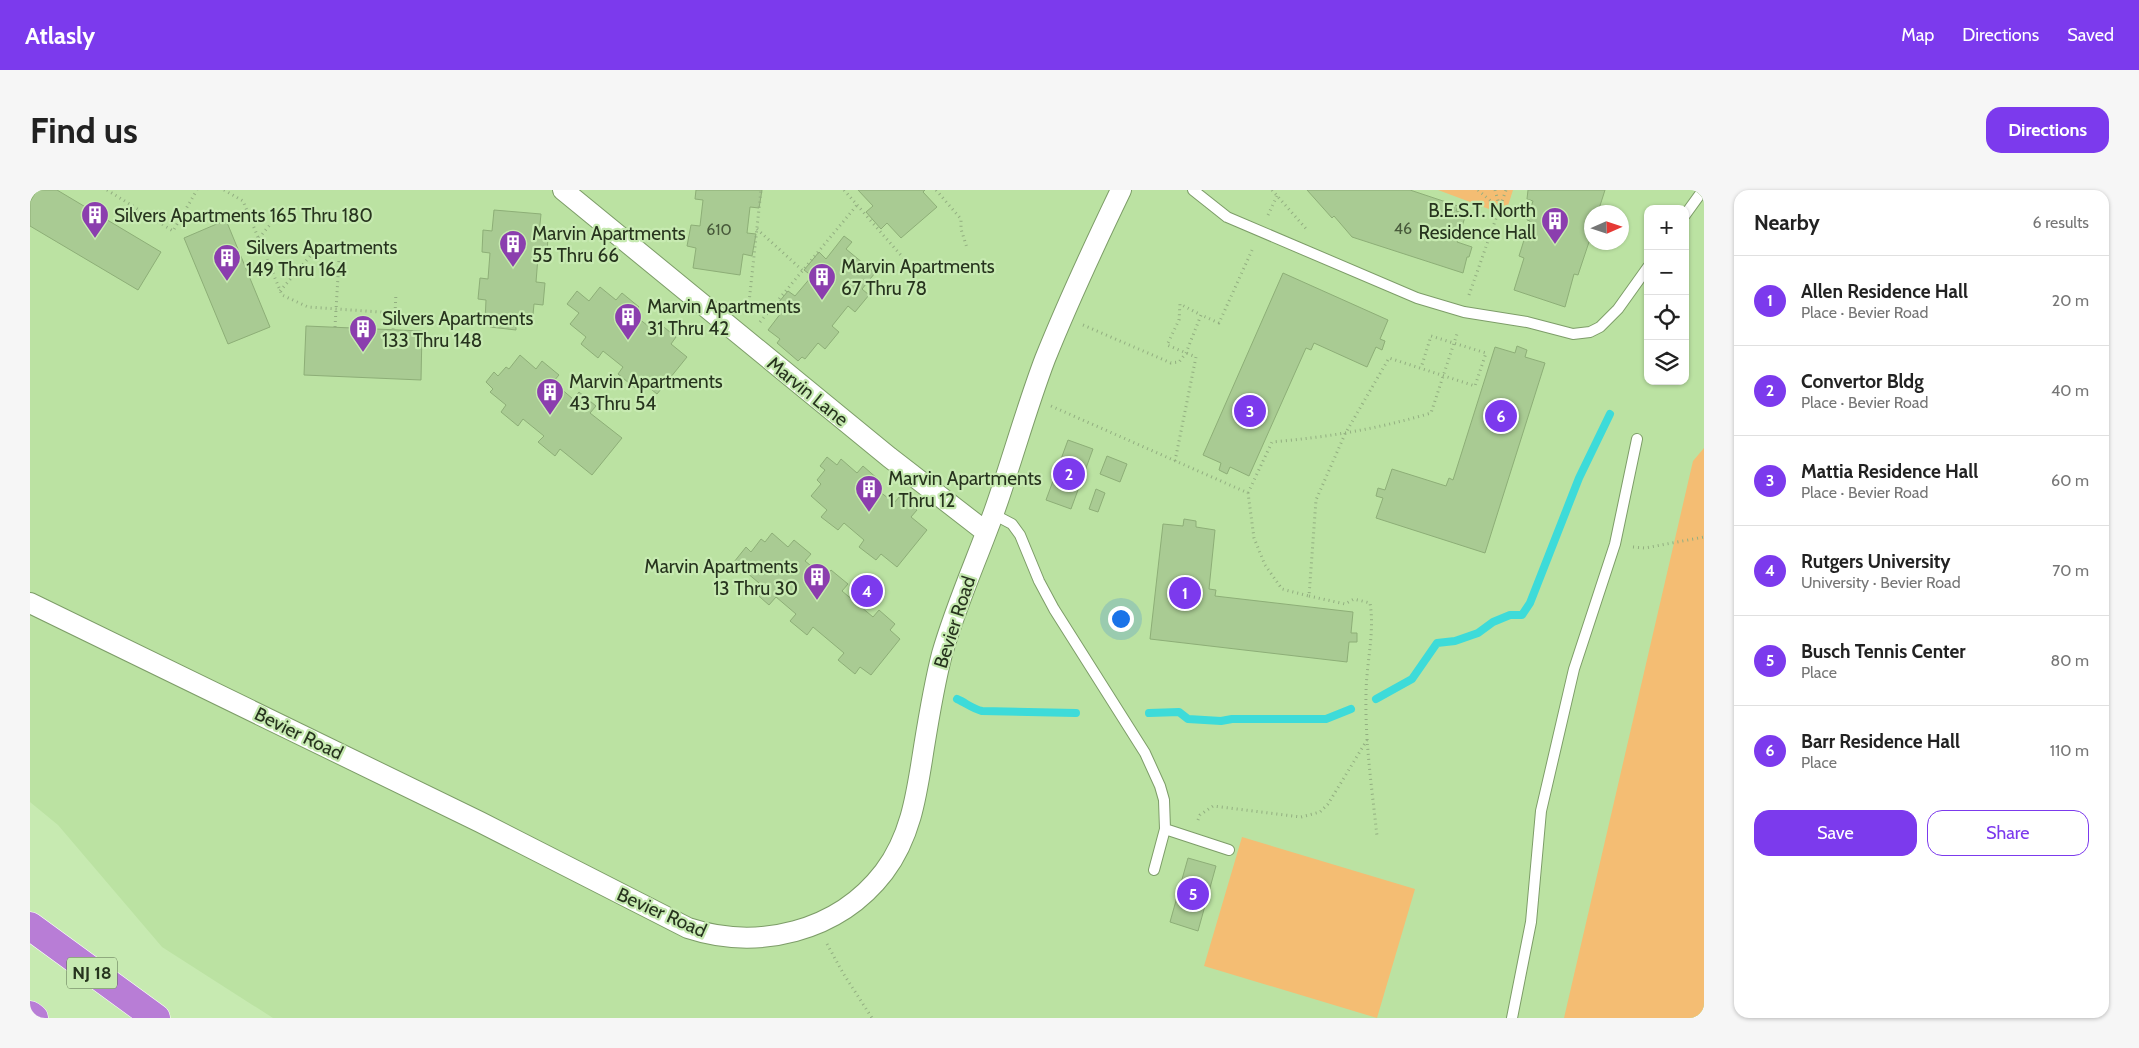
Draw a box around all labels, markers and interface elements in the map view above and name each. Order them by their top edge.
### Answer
text: Atlasly [25,21,95,50]
text: Map [1901,24,1934,46]
text: Directions [1962,24,2039,46]
text: Saved [2067,24,2114,46]
button: Directions [1986,107,2109,153]
text: Find us [30,109,138,152]
place label: B.E.S.T. North Residence Hall [1419,199,1537,244]
building icon: Silvers Apartments 165 Thru 180 [80,200,110,239]
place label: Silvers Apartments 165 Thru 180 [114,204,373,227]
north arrow [1584,205,1629,250]
map controls [1644,205,1689,385]
button: + [1644,205,1689,250]
building icon: B.E.S.T. North Residence Hall [1540,206,1570,245]
text: Nearby [1754,210,1820,235]
text: 6 results [2033,213,2089,232]
house number: 46 [1394,219,1412,238]
house number: 610 [706,220,732,239]
place label: Marvin Apartments 55 Thru 66 [532,222,686,267]
building icon: Marvin Apartments 55 Thru 66 [498,229,528,268]
place label: Silvers Apartments 149 Thru 164 [246,236,397,281]
building icon: Silvers Apartments 149 Thru 164 [212,243,242,282]
button: − [1644,250,1689,295]
place label: Marvin Apartments 67 Thru 78 [841,255,995,300]
building icon: Marvin Apartments 67 Thru 78 [807,262,837,301]
text: Allen Residence Hall [1801,280,1968,303]
text: 1 [1767,291,1773,310]
text: 20 m [2052,291,2089,310]
place label: Marvin Apartments 31 Thru 42 [647,295,801,340]
button: locate [1644,295,1689,340]
building icon: Marvin Apartments 31 Thru 42 [613,302,643,341]
text: Place · Bevier Road [1801,303,1928,322]
place label: Silvers Apartments 133 Thru 148 [382,307,533,352]
building icon: Silvers Apartments 133 Thru 148 [348,314,378,353]
button: layers [1644,340,1689,385]
street label: Marvin Lane [762,352,853,431]
place label: Marvin Apartments 43 Thru 54 [569,370,723,415]
text: Convertor Bldg [1801,370,1924,393]
building icon: Marvin Apartments 43 Thru 54 [535,377,565,416]
text: 2 [1766,381,1774,400]
text: 40 m [2051,381,2089,400]
pin: 3 [1234,392,1266,430]
text: Place · Bevier Road [1801,393,1928,412]
pin: 6 [1485,397,1517,435]
pin: 2 [1053,455,1085,493]
text: Mattia Residence Hall [1801,460,1978,483]
place label: Marvin Apartments 1 Thru 12 [888,467,1042,512]
text: 3 [1766,471,1774,490]
text: 60 m [2051,471,2089,490]
building icon: Marvin Apartments 1 Thru 12 [854,474,884,513]
text: Place · Bevier Road [1801,483,1928,502]
text: Rutgers University [1801,550,1951,573]
place label: Marvin Apartments 13 Thru 30 [644,555,798,600]
text: 4 [1765,561,1775,580]
text: 70 m [2052,561,2089,580]
building icon: Marvin Apartments 13 Thru 30 [802,562,832,601]
pin: 4 [851,572,883,610]
street label: Bevier Road [929,573,980,671]
text: University · Bevier Road [1801,573,1961,592]
pin: 1 [1169,574,1201,612]
your location [1108,606,1134,632]
text: Busch Tennis Center [1801,640,1966,663]
text: 5 [1766,651,1774,670]
text: 80 m [2051,651,2089,670]
text: Place [1801,663,1837,682]
street label: Bevier Road [251,702,347,765]
text: Barr Residence Hall [1801,730,1960,753]
text: 6 [1766,741,1775,760]
text: 110 m [2050,741,2089,760]
text: Place [1801,753,1837,772]
button: Save [1754,810,1917,856]
button: Share [1927,810,2089,856]
pin: 5 [1177,875,1209,913]
street label: Bevier Road [613,883,710,942]
road number: NJ 18 [67,958,117,988]

